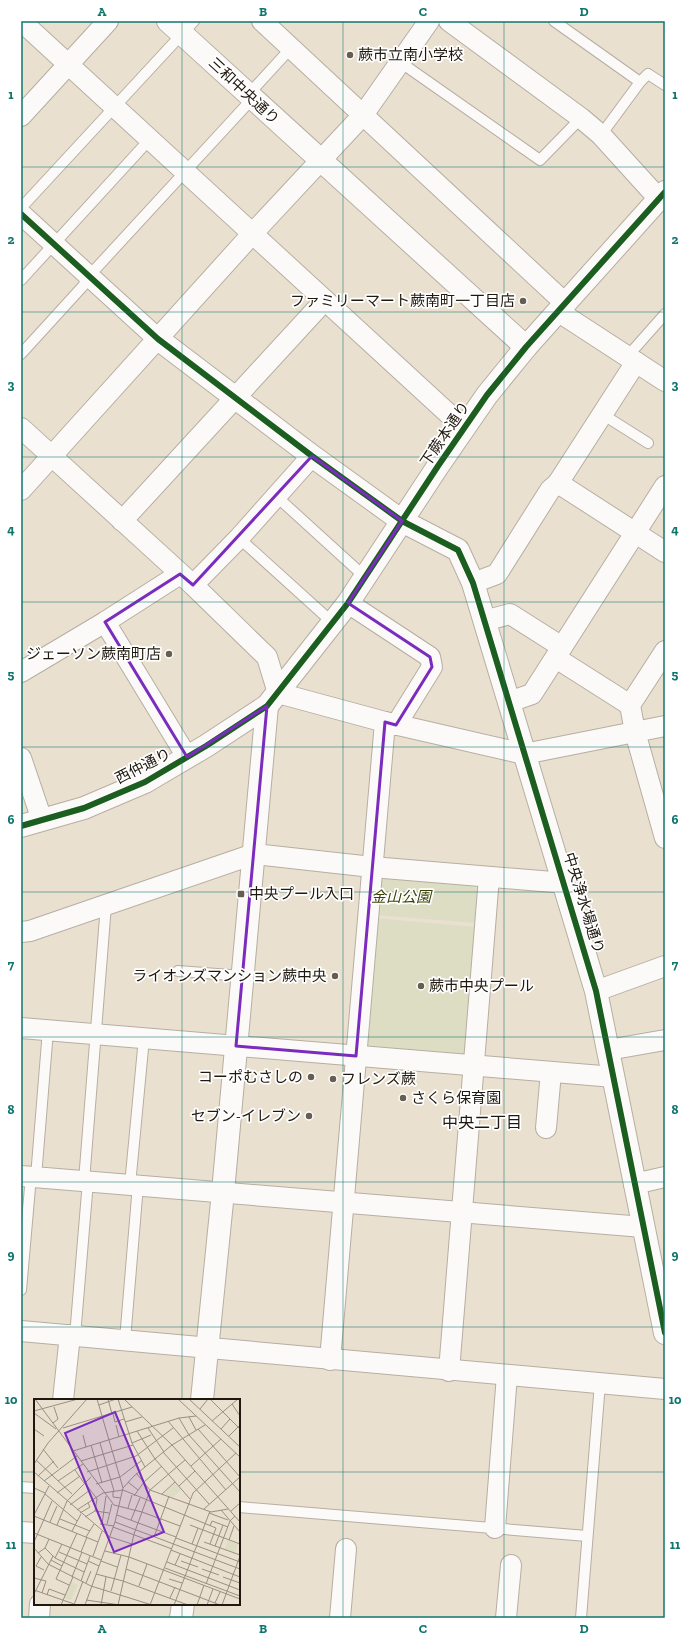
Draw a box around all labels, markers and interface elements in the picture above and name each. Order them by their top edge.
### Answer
text: A [98,4,107,19]
text: B [259,4,267,19]
text: C [419,4,427,19]
text: D [579,4,589,19]
place label: 蕨市立南小学校 [358,46,463,64]
marker: 蕨市立南小学校 [345,50,355,60]
street label: 三和中央通り [205,54,283,128]
text: 1 [8,87,14,102]
text: 1 [672,87,678,102]
text: 2 [8,232,15,247]
text: 2 [672,232,679,247]
place label: ファミリーマート蕨南町一丁目店 [290,292,515,310]
marker: ファミリーマート蕨南町一丁目店 [518,296,528,306]
text: 3 [8,377,15,392]
text: 3 [672,377,679,392]
street label: 下蕨本通り [417,398,473,470]
text: 4 [7,522,15,537]
text: 4 [671,522,679,537]
place label: ジェーソン蕨南町店 [26,645,161,663]
marker: ジェーソン蕨南町店 [164,649,174,659]
text: 5 [8,667,15,682]
text: 5 [672,667,679,682]
street label: 西仲通り [112,744,174,788]
text: 6 [8,812,15,827]
text: 6 [672,812,679,827]
street label: 中央浄水場通り [560,850,608,956]
place label: 中央プール入口 [249,885,354,903]
park label: 金山公園 [371,888,433,906]
marker: 中央プール入口 [236,889,246,899]
text: 7 [8,957,15,972]
text: 7 [672,957,679,972]
place label: ライオンズマンション蕨中央 [132,967,327,985]
marker: ライオンズマンション蕨中央 [330,971,340,981]
place label: 蕨市中央プール [429,977,534,995]
marker: 蕨市中央プール [416,981,426,991]
place label: コーポむさしの [198,1068,303,1086]
place label: フレンズ蕨 [341,1070,416,1088]
marker: コーポむさしの [306,1072,316,1082]
marker: フレンズ蕨 [328,1074,338,1084]
place label: さくら保育園 [411,1089,501,1107]
marker: さくら保育園 [398,1093,408,1103]
text: 8 [7,1102,15,1117]
text: 8 [671,1102,679,1117]
place label: セブン-イレブン [191,1107,301,1125]
marker: セブン-イレブン [304,1111,314,1121]
district label: 中央二丁目 [442,1113,522,1132]
text: 9 [8,1247,15,1262]
text: 9 [672,1247,679,1262]
text: 10 [5,1392,18,1407]
text: 10 [669,1392,682,1407]
inset map [34,1399,240,1605]
text: 11 [6,1537,17,1552]
text: 11 [670,1537,681,1552]
text: A [98,1621,107,1636]
text: B [259,1621,267,1636]
text: C [419,1621,427,1636]
text: D [579,1621,589,1636]

